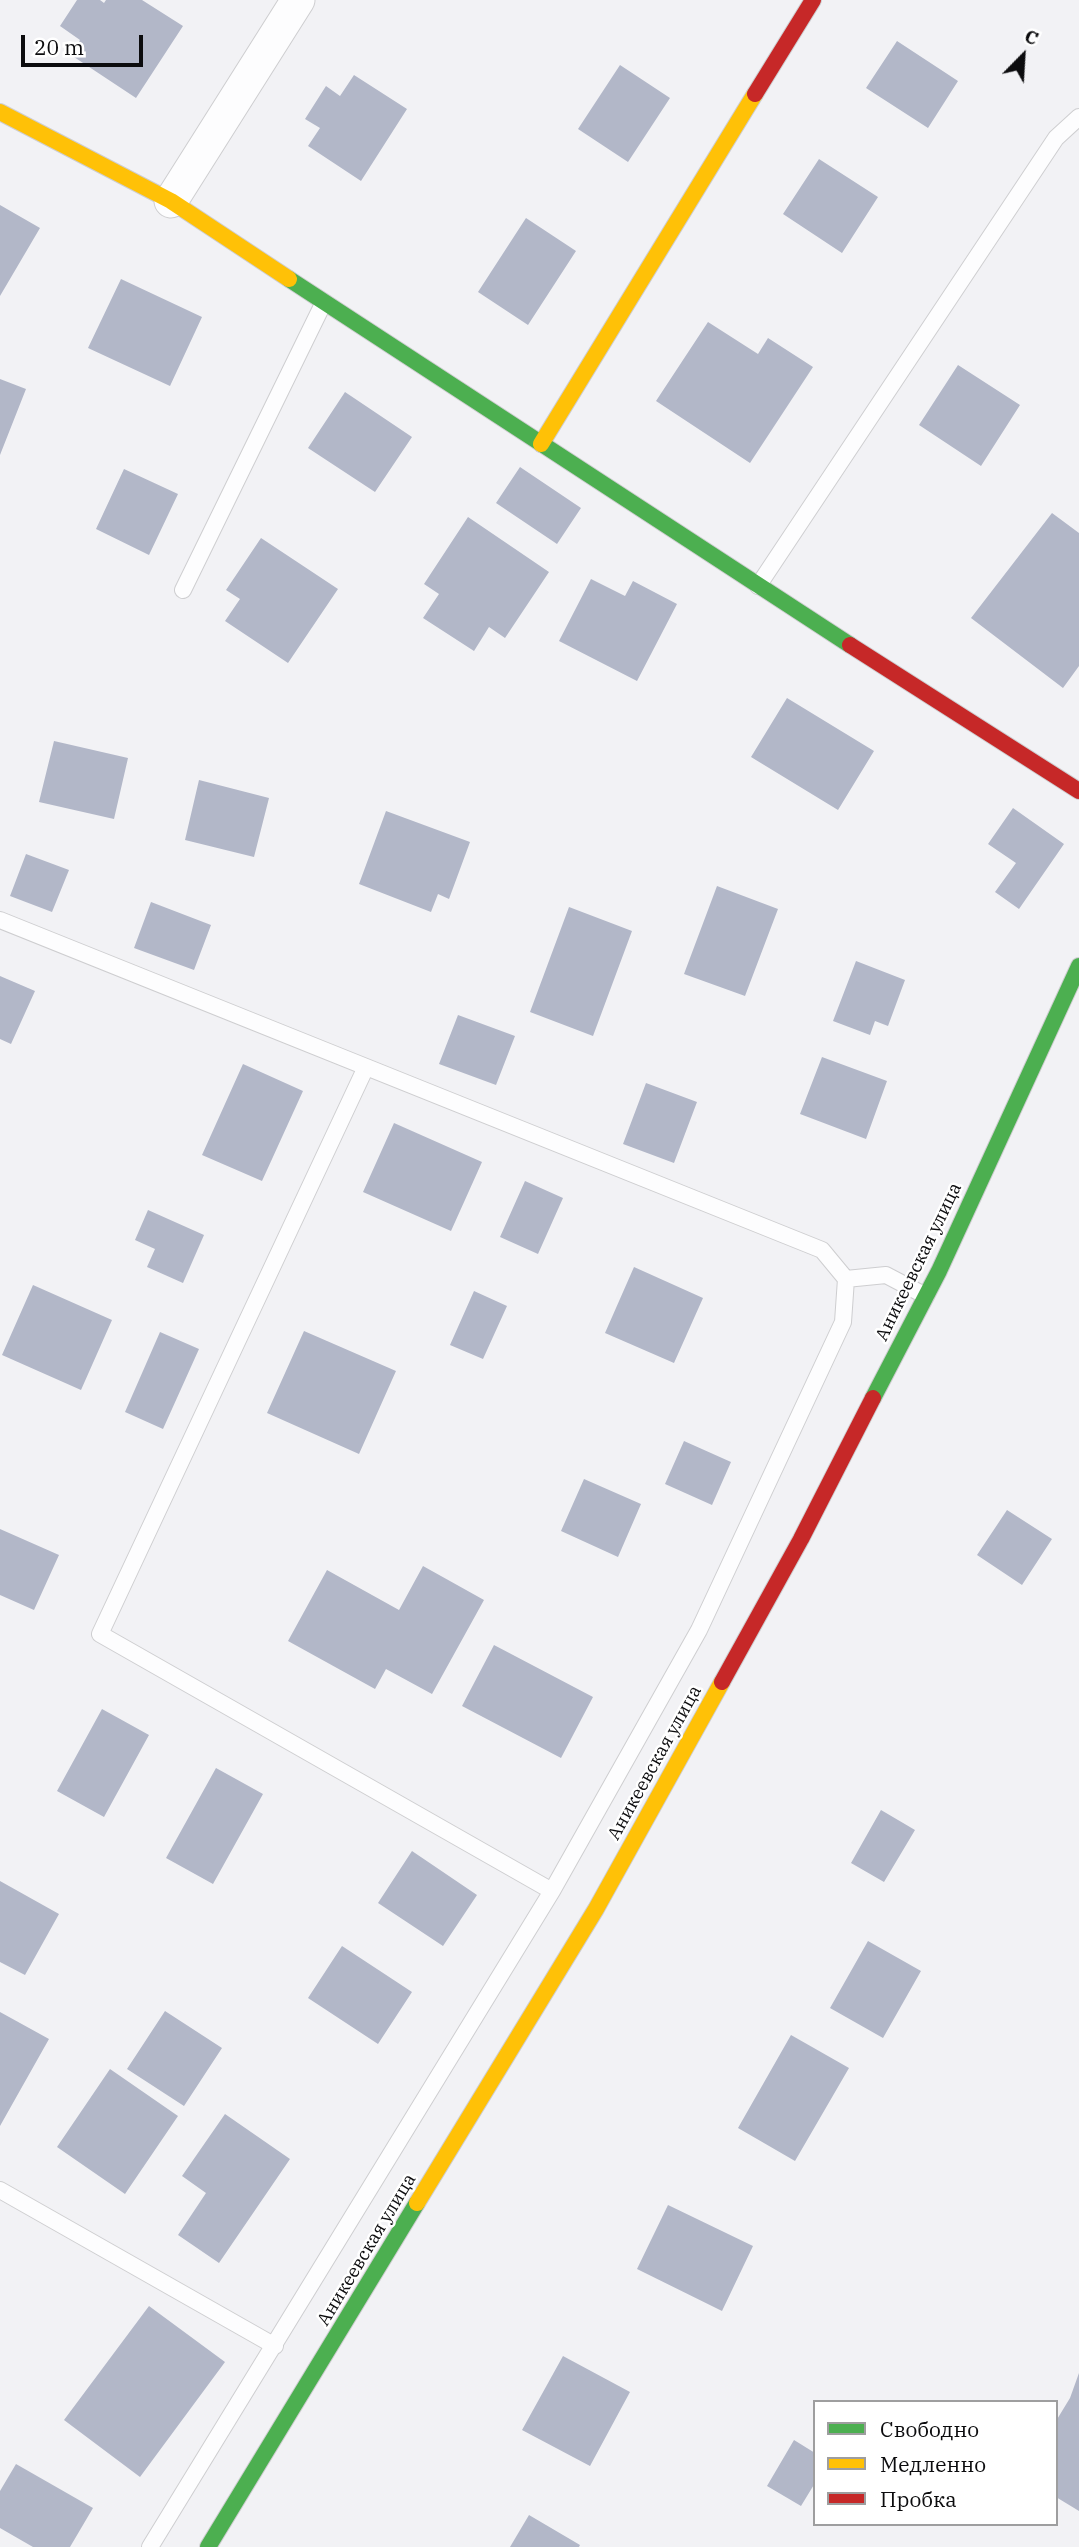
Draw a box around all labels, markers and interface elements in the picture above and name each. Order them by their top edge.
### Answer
scale bar [24,21,147,65]
north arrow [988,21,1058,91]
text: С [1021,23,1042,50]
text: 20 m [34,33,84,61]
street label: Аникеевская улица [871,1179,967,1345]
street label: Аникеевская улица [604,1682,706,1844]
street label: Аникеевская улица [313,2170,421,2330]
legend [813,2400,1058,2526]
text: Свободно [880,2415,979,2443]
text: Медленно [880,2450,986,2478]
text: Пробка [880,2485,957,2513]

